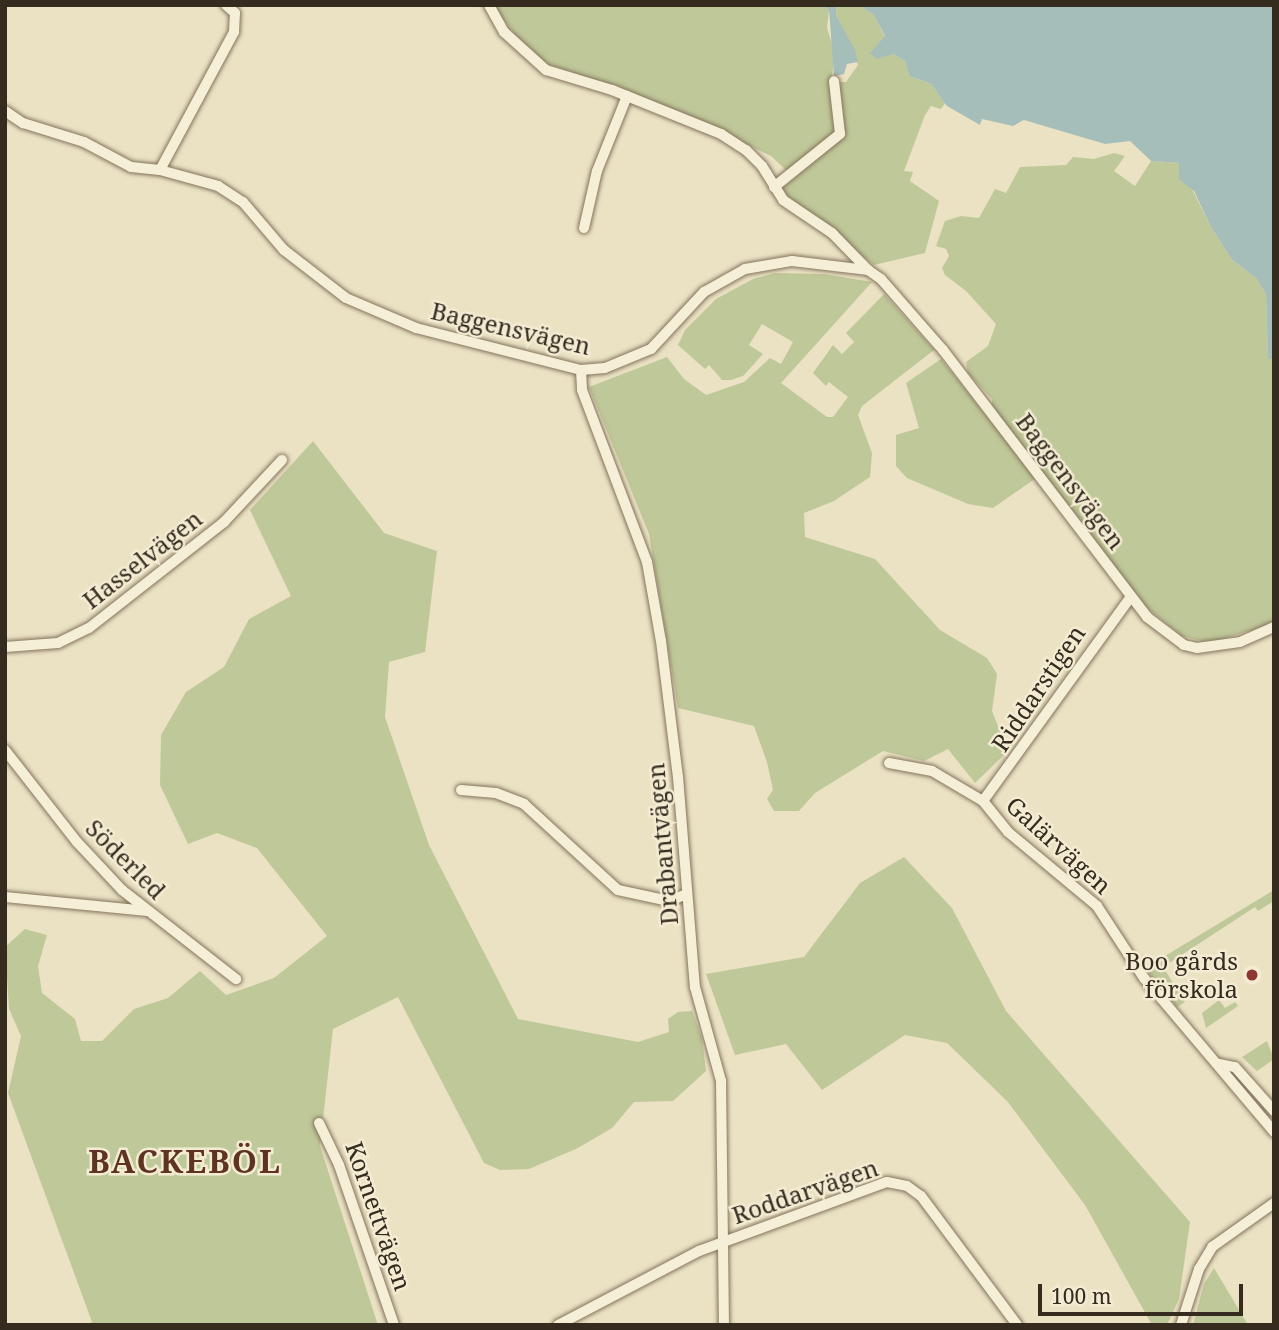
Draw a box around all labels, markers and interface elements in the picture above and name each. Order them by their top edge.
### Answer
street label: Baggensvägen [428,296,594,360]
street label: Baggensvägen [1011,407,1131,555]
street label: Hasselvägen [77,504,207,614]
street label: Riddarstigen [985,619,1091,757]
street label: Drabantvägen [641,762,683,926]
street label: Galärvägen [1000,790,1118,900]
street label: Söderled [80,813,172,905]
place label: Boo gårds förskola [1125,947,1238,1003]
marker: Boo gårds förskola [1244,967,1260,983]
street label: Kornettvägen [340,1138,418,1294]
district label: BACKEBÖL [89,1142,281,1180]
street label: Roddarvägen [728,1153,882,1229]
scale bar [1041,1270,1246,1314]
text: 100 m [1051,1282,1112,1310]

